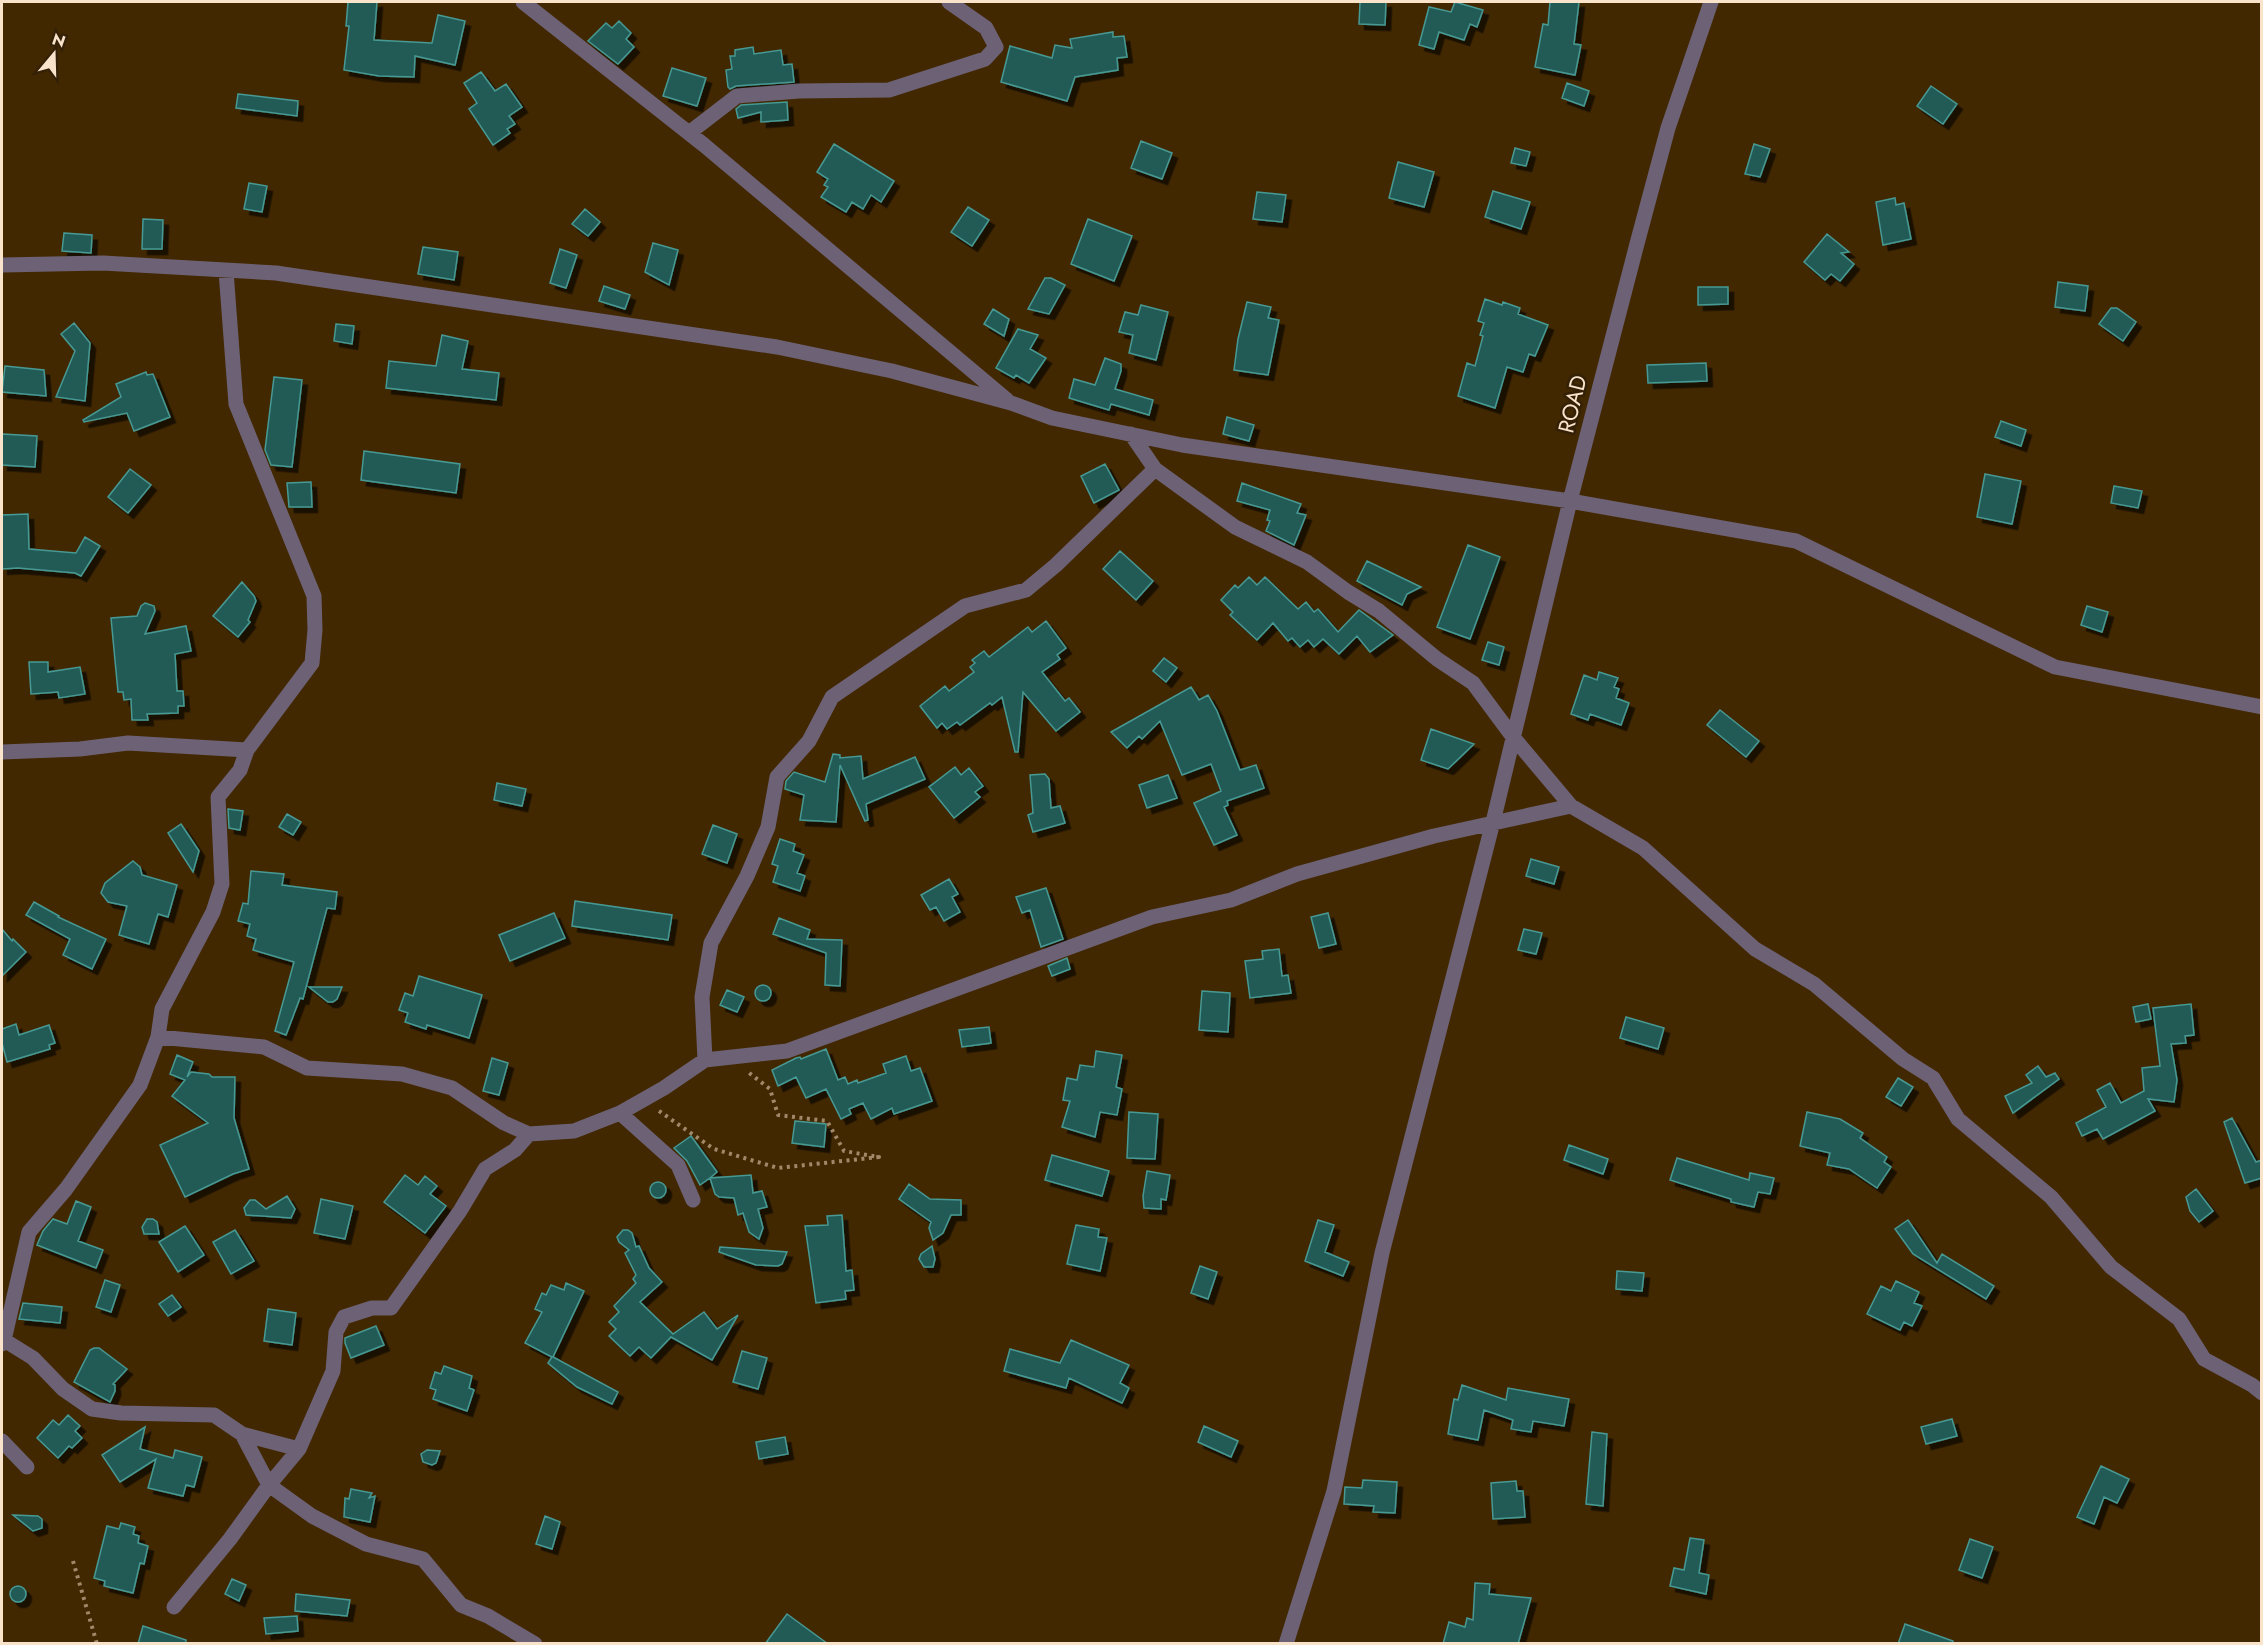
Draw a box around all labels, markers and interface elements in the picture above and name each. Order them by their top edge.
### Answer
north arrow [24,24,84,84]
text: N [49,27,68,53]
street label: ROAD [1549,372,1595,436]

